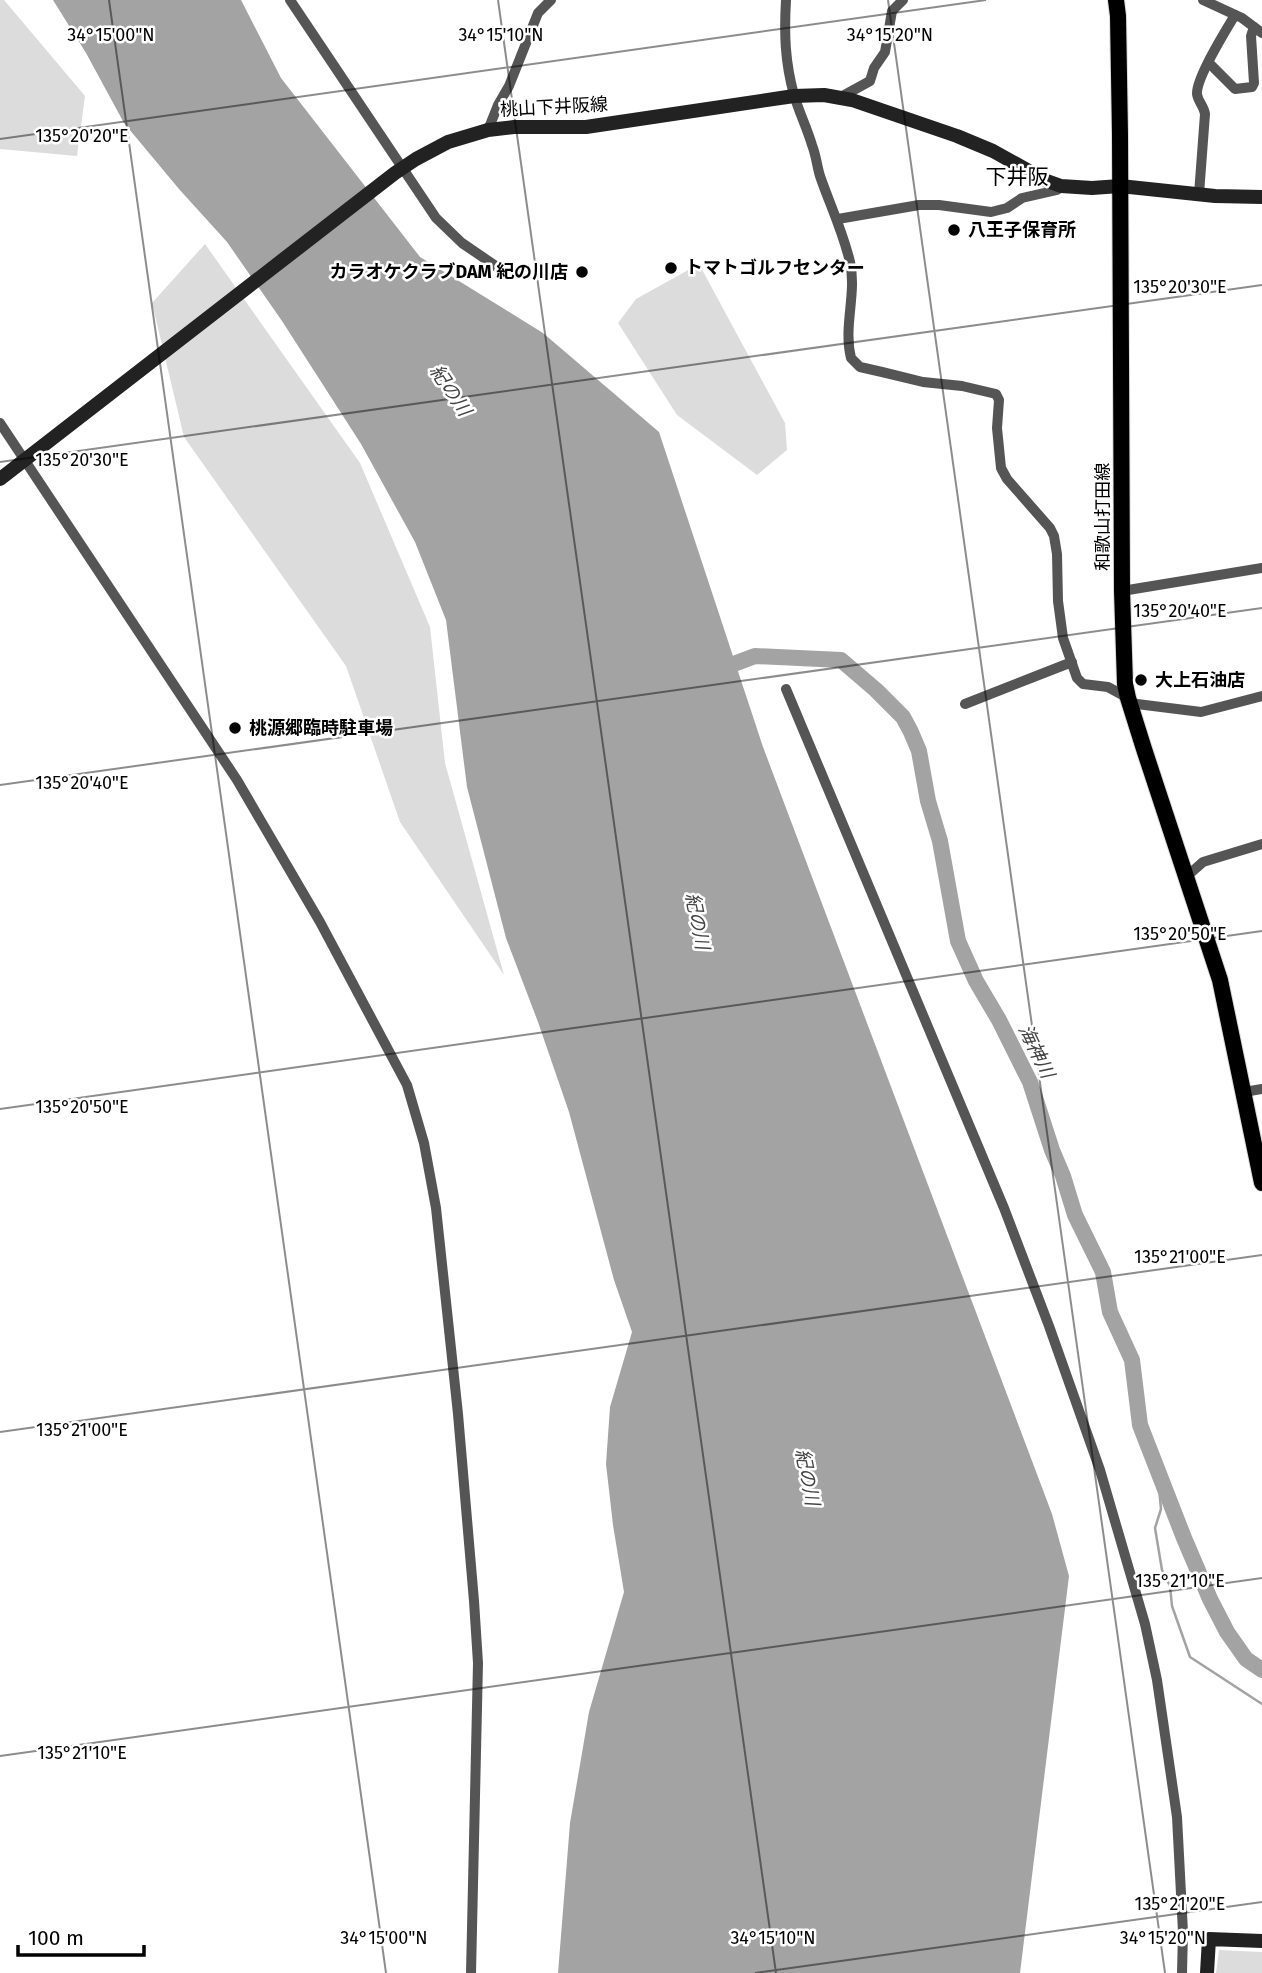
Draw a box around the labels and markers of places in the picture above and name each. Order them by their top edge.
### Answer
place label: 八王子保育所 [968,219,1076,241]
marker: 八王子保育所 [946,222,962,238]
place label: トマトゴルフセンター [685,257,865,279]
marker: トマトゴルフセンター [663,260,679,276]
place label: カラオケクラブDAM 紀の川店 [329,261,568,283]
marker: カラオケクラブDAM 紀の川店 [574,264,590,280]
place label: 大上石油店 [1155,669,1245,691]
marker: 大上石油店 [1133,672,1149,688]
place label: 桃源郷臨時駐車場 [249,717,393,739]
marker: 桃源郷臨時駐車場 [227,720,243,736]

